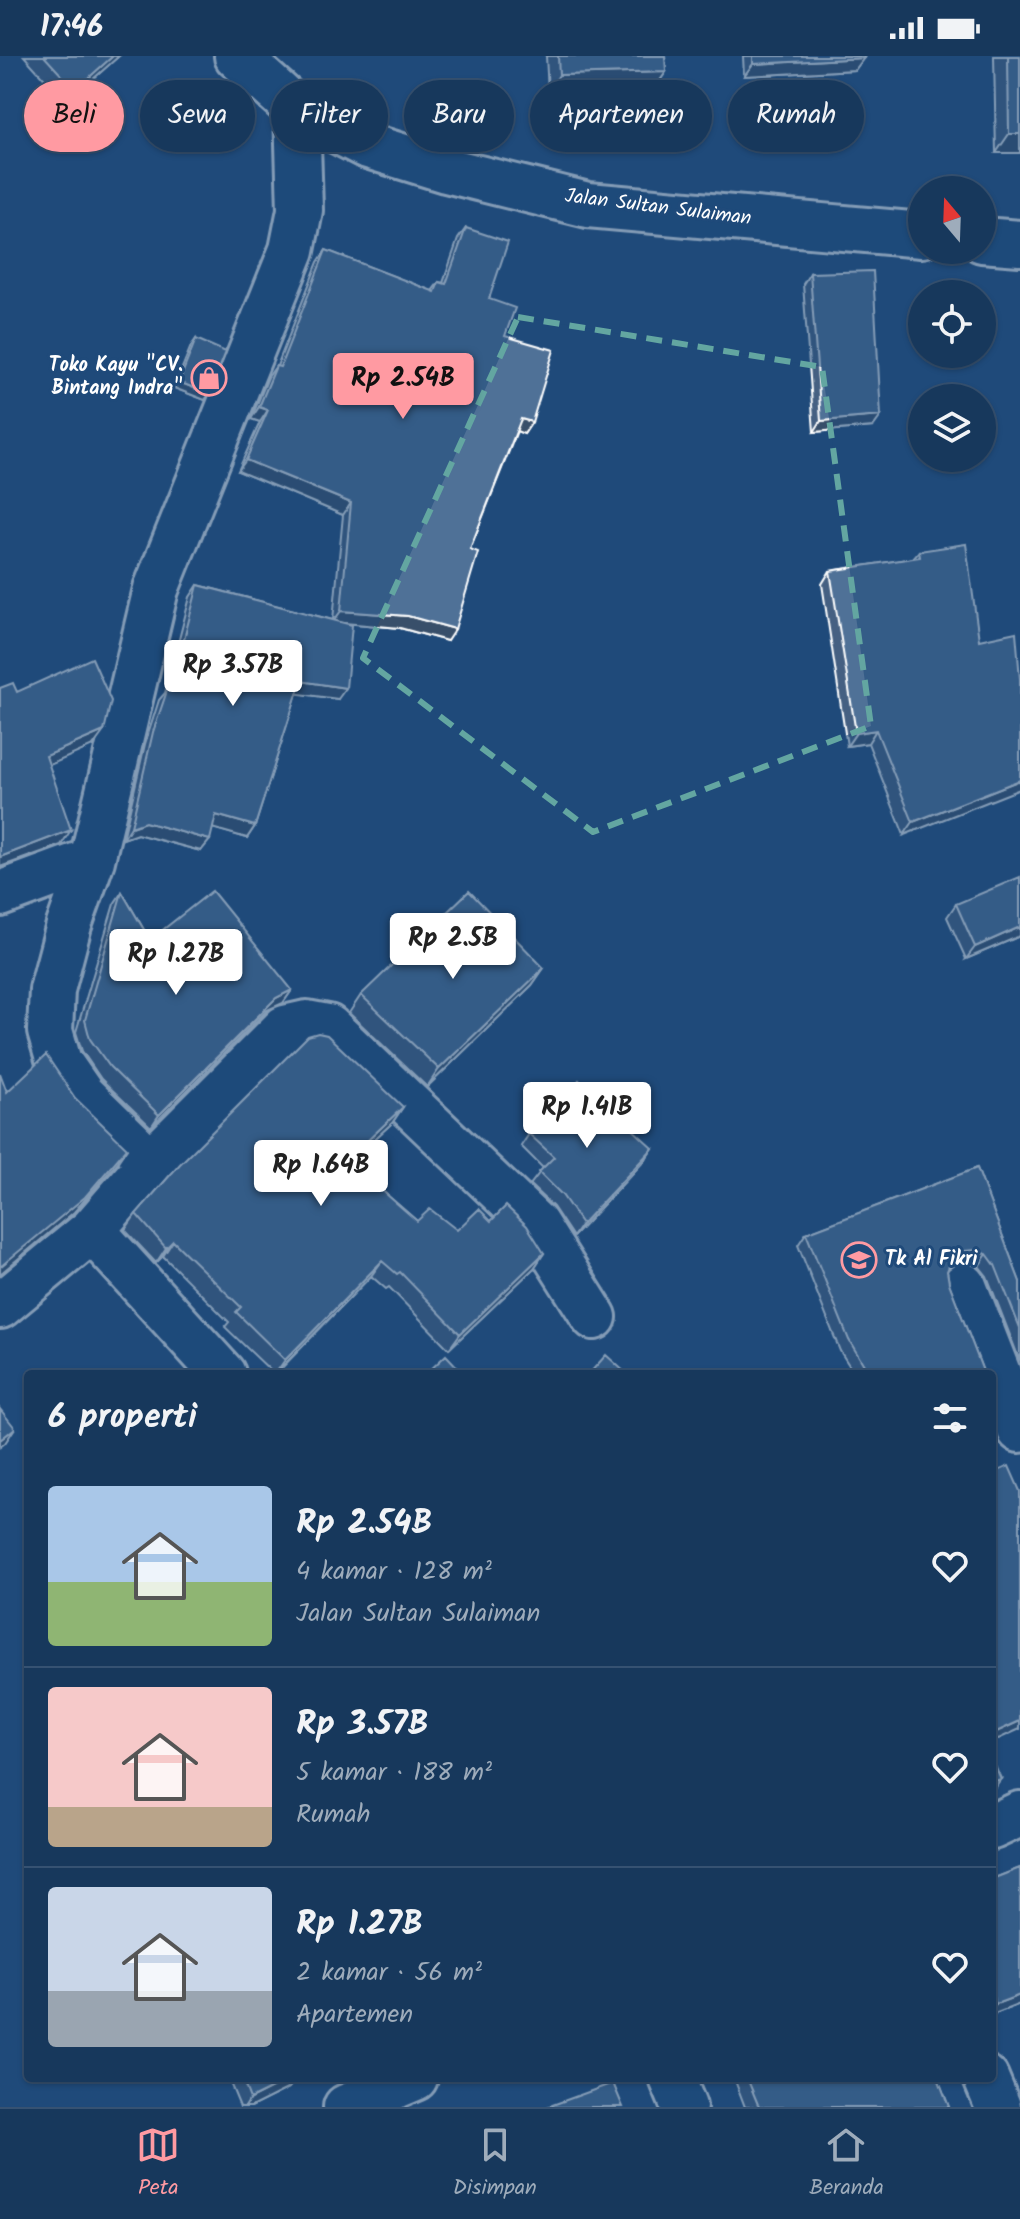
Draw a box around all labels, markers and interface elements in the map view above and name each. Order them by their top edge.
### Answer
text: 17:46 [40,4,103,52]
chip: Beli [24,80,124,152]
chip: Sewa [140,80,255,152]
chip: Filter [271,80,388,152]
chip: Baru [404,80,514,152]
chip: Apartemen [530,80,712,152]
chip: Rumah [728,80,864,152]
north arrow [908,176,996,264]
map controls [908,176,996,472]
street label: Jalan Sultan Sulaiman [563,181,753,235]
button: locate [908,280,996,368]
place label: Toko Kayu "CV. Bintang Indra" [49,350,183,405]
pin: Rp 2.54B [320,353,486,421]
text: Rp 2.54B [351,358,455,400]
shop icon: Toko Kayu "CV. Bintang Indra" [190,359,228,397]
button: layers [908,384,996,472]
pin: Rp 3.57B [150,640,316,708]
text: Rp 3.57B [182,645,284,687]
pin: Rp 2.5B [379,913,527,981]
text: Rp 2.5B [408,918,498,960]
pin: Rp 1.27B [93,929,259,997]
text: Rp 1.27B [127,934,225,976]
pin: Rp 1.41B [504,1082,670,1150]
text: Rp 1.41B [541,1087,633,1129]
pin: Rp 1.64B [238,1140,404,1208]
text: Rp 1.64B [272,1145,370,1187]
school or university icon: Tk Al Fikri [840,1241,878,1279]
place label: Tk Al Fikri [885,1244,978,1276]
text: 6 properti [48,1391,197,1445]
icon: filters [928,1396,972,1440]
text: Rp 2.54B [296,1497,433,1551]
icon: home [112,1518,208,1614]
icon: heart [928,1544,972,1588]
text: 4 kamar · 128 m² [296,1551,492,1593]
text: Jalan Sultan Sulaiman [296,1593,540,1635]
text: Rp 3.57B [296,1698,429,1752]
icon: home [112,1719,208,1815]
icon: heart [928,1745,972,1789]
text: 5 kamar · 188 m² [296,1752,492,1794]
text: Rumah [296,1794,371,1836]
text: Rp 1.27B [296,1898,423,1952]
icon: home [112,1919,208,2015]
icon: heart [928,1945,972,1989]
text: 2 kamar · 56 m² [296,1952,482,1994]
text: Apartemen [296,1994,413,2036]
tab: Peta [136,2123,180,2206]
tab: Disimpan [453,2123,537,2206]
tab: Beranda [809,2123,884,2206]

